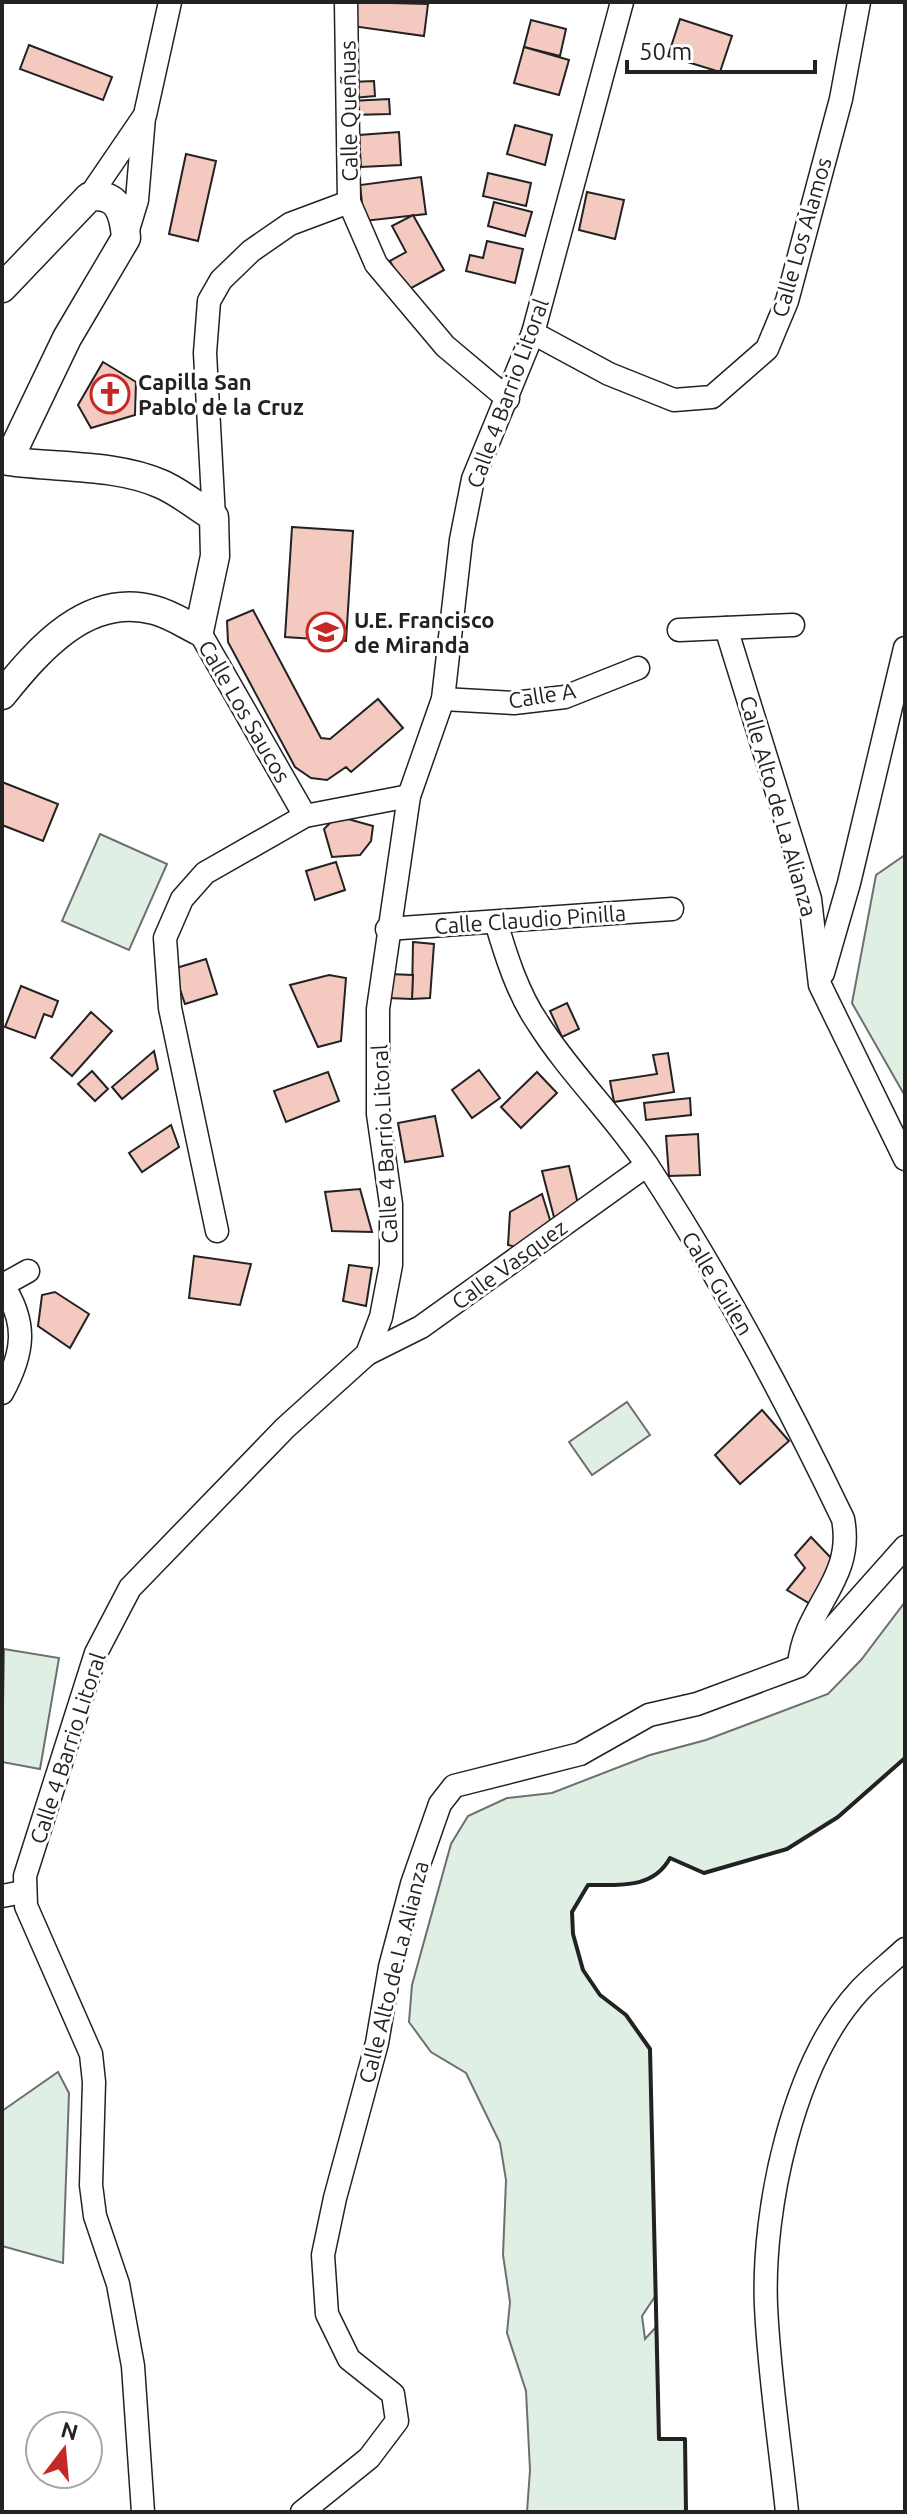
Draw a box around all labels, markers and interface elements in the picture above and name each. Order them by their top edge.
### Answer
scale bar [627,24,815,74]
text: 50 m [639,38,692,65]
street label: Calle Queñuas [334,40,362,182]
street label: Calle Los Alamos [766,154,836,320]
street label: Calle 4 Barrio Litoral [461,295,553,491]
place label: Capilla San Pablo de la Cruz [138,369,304,419]
church icon: Capilla San Pablo de la Cruz [89,373,131,415]
place label: U.E. Francisco de Miranda [354,607,495,657]
school or university icon: U.E. Francisco de Miranda [305,611,347,653]
street label: Calle Los Saucos [194,635,296,787]
street label: Calle A [507,677,578,713]
street label: Calle Alto de La Alianza [736,693,822,919]
street label: Calle Claudio Pinilla [433,900,627,938]
street label: Calle 4 Barrio Litoral [366,1043,402,1244]
street label: Calle Vasquez [447,1214,571,1314]
street label: Calle Guilen [677,1227,759,1339]
street label: Calle 4 Barrio Litoral [24,1649,110,1847]
street label: Calle Alto de La Alianza [353,1858,433,2086]
north arrow [24,2410,104,2490]
text: N [58,2416,81,2445]

